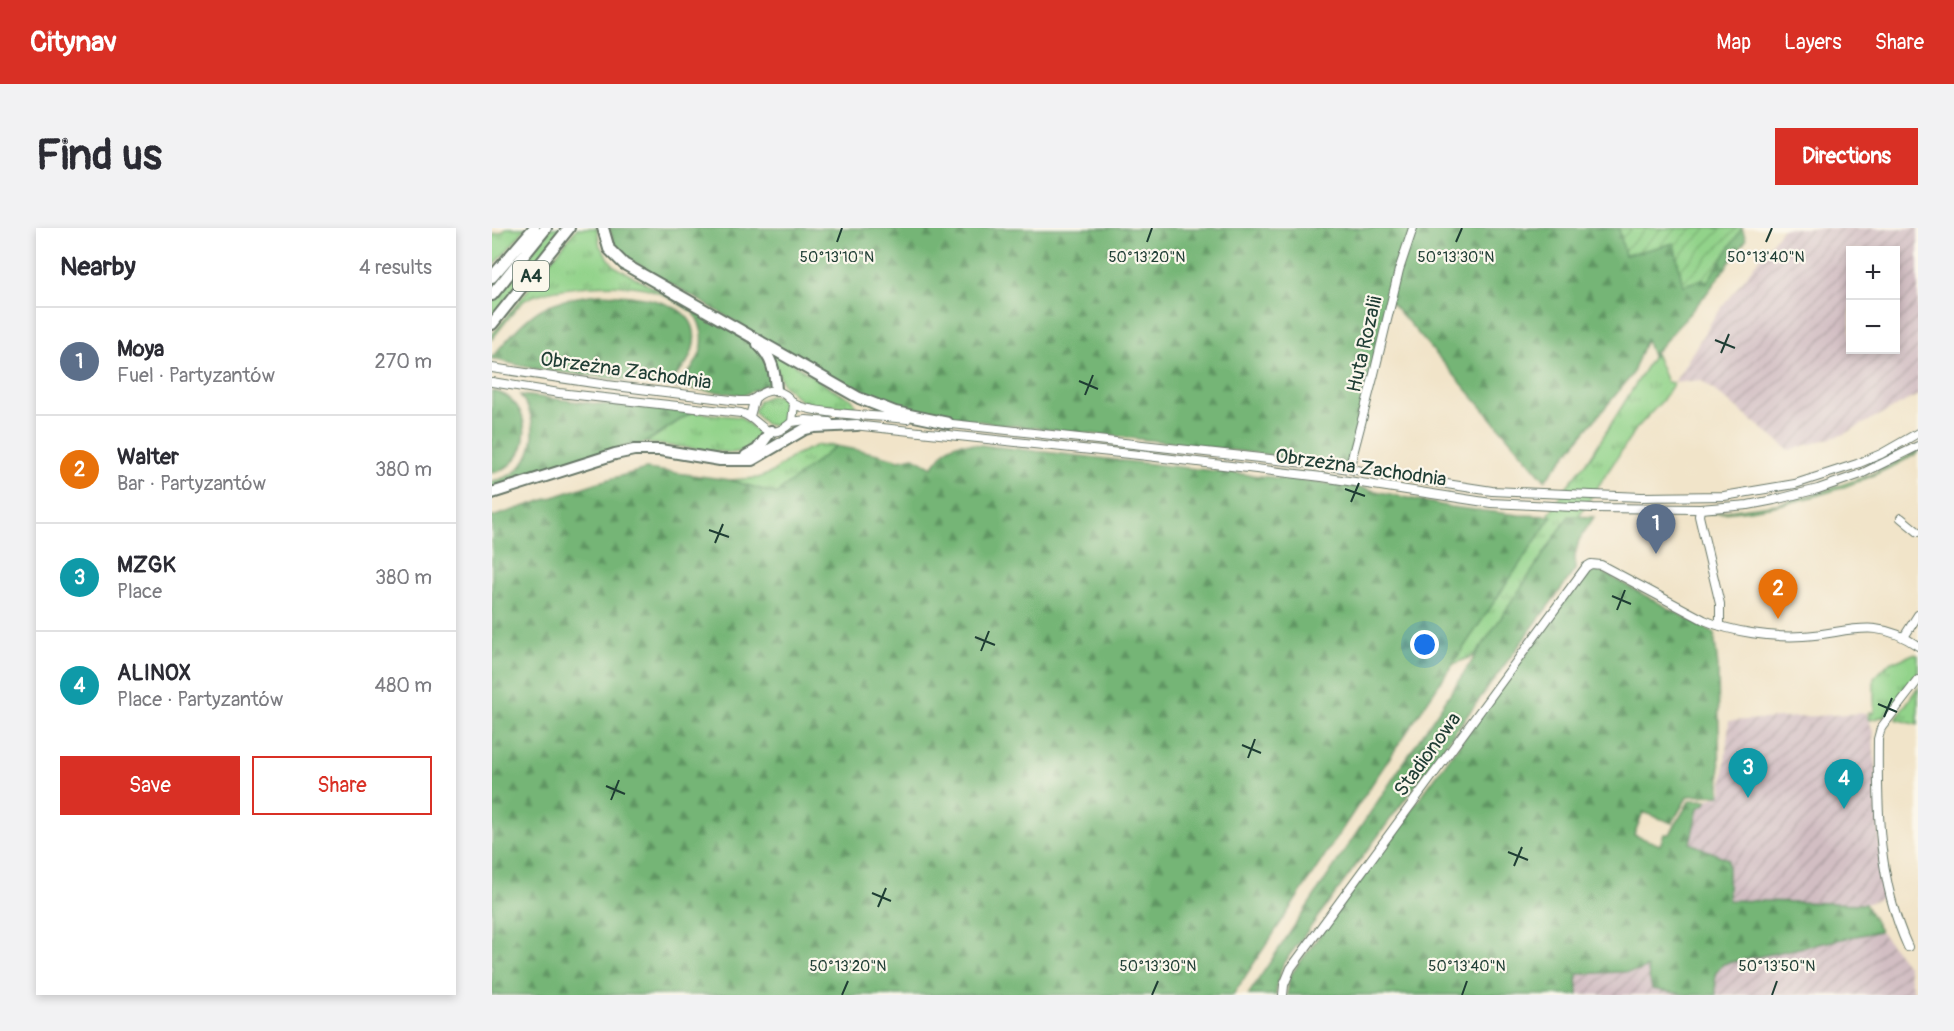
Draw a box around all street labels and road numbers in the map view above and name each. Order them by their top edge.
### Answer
road number: A4 [513,261,549,291]
street label: Huta Rozalii [1341,293,1388,395]
street label: Obrzeżna Zachodnia [539,346,713,395]
street label: Obrzeżna Zachodnia [1274,443,1448,492]
street label: Stadionowa [1388,707,1466,801]

